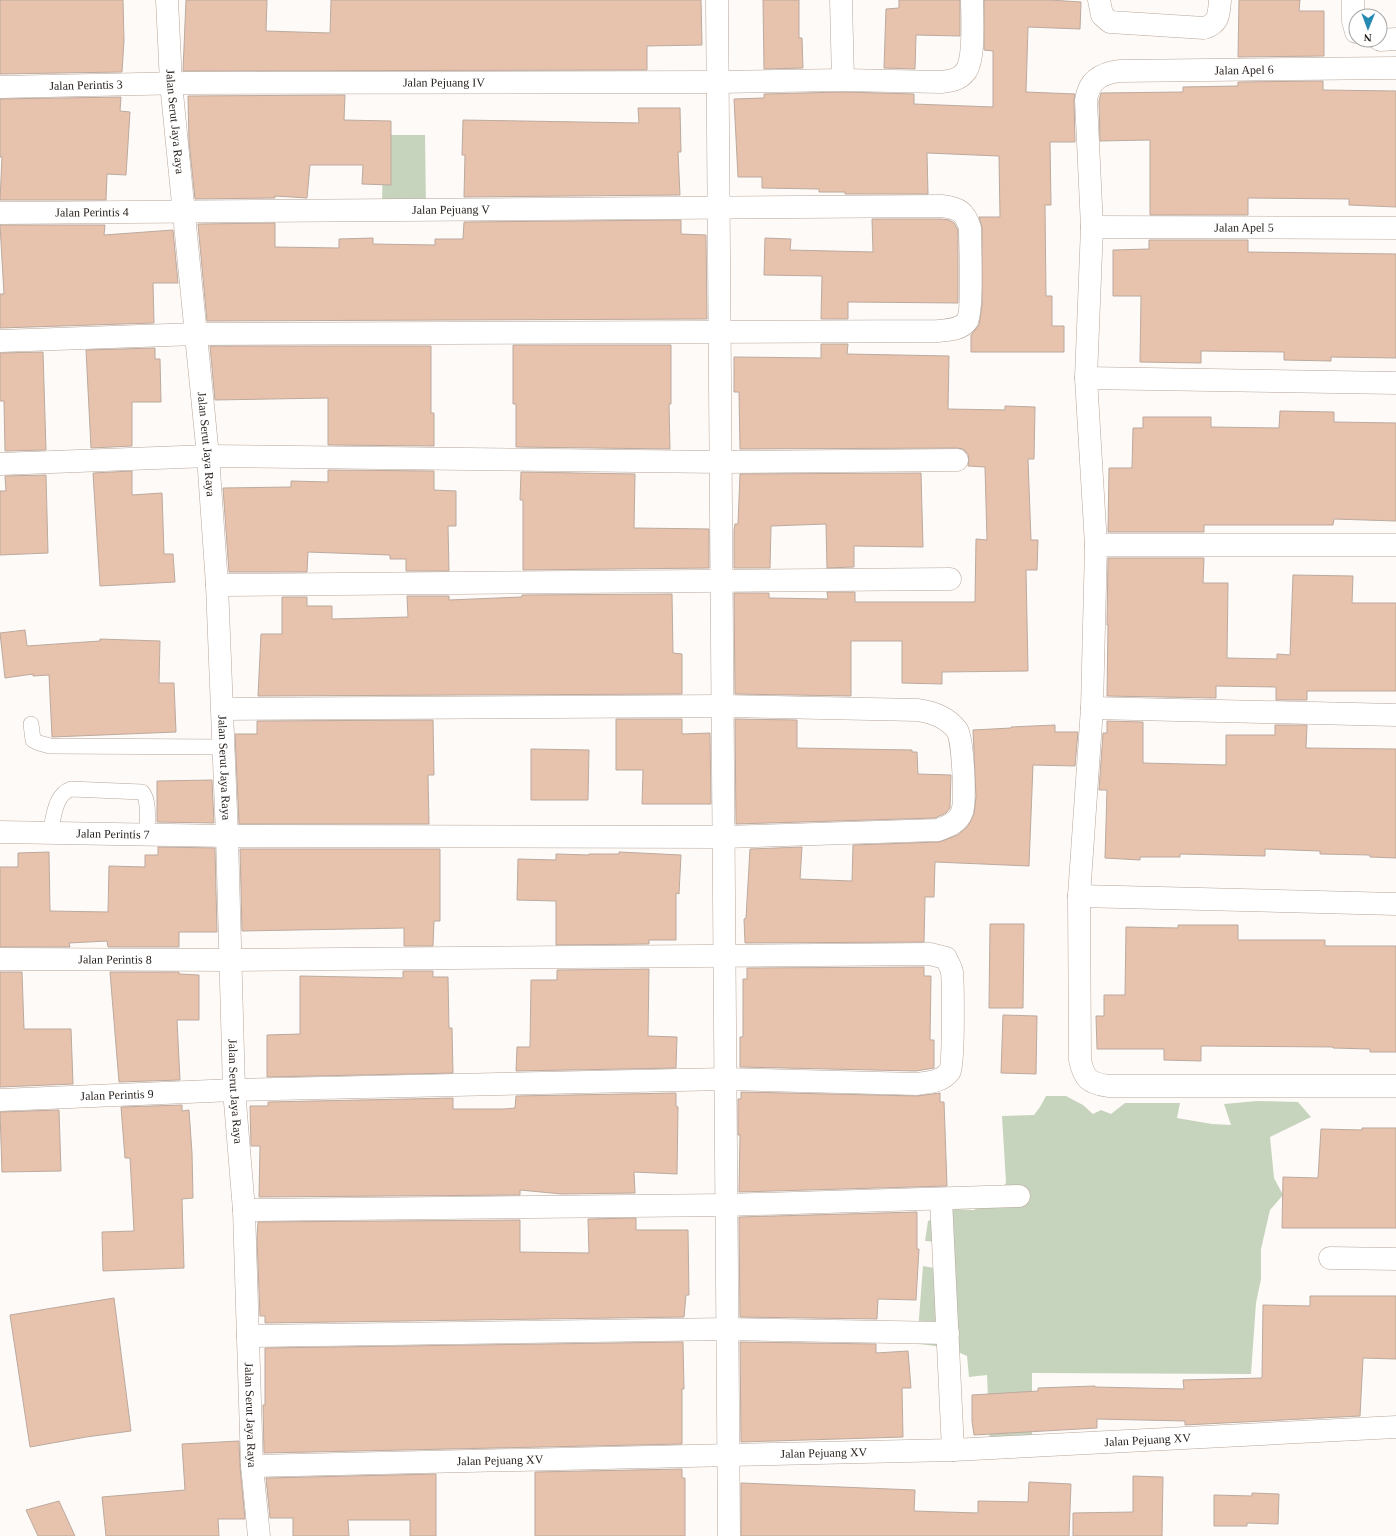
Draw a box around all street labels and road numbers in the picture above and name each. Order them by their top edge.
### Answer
street label: Jalan Apel 6 [1214,62,1274,78]
street label: Jalan Serut Jaya Raya [163,69,187,175]
street label: Jalan Pejuang IV [403,75,485,90]
street label: Jalan Perintis 3 [49,77,123,93]
street label: Jalan Pejuang V [412,202,490,217]
street label: Jalan Perintis 4 [55,205,129,220]
street label: Jalan Apel 5 [1214,220,1274,235]
street label: Jalan Serut Jaya Raya [195,391,218,498]
street label: Jalan Serut Jaya Raya [215,715,233,821]
street label: Jalan Perintis 7 [76,826,150,842]
street label: Jalan Perintis 8 [78,952,152,967]
street label: Jalan Serut Jaya Raya [226,1039,246,1145]
street label: Jalan Perintis 9 [80,1087,154,1103]
street label: Jalan Serut Jaya Raya [242,1362,259,1468]
street label: Jalan Pejuang XV [1104,1431,1192,1449]
street label: Jalan Pejuang XV [780,1445,868,1461]
street label: Jalan Pejuang XV [456,1452,544,1468]

